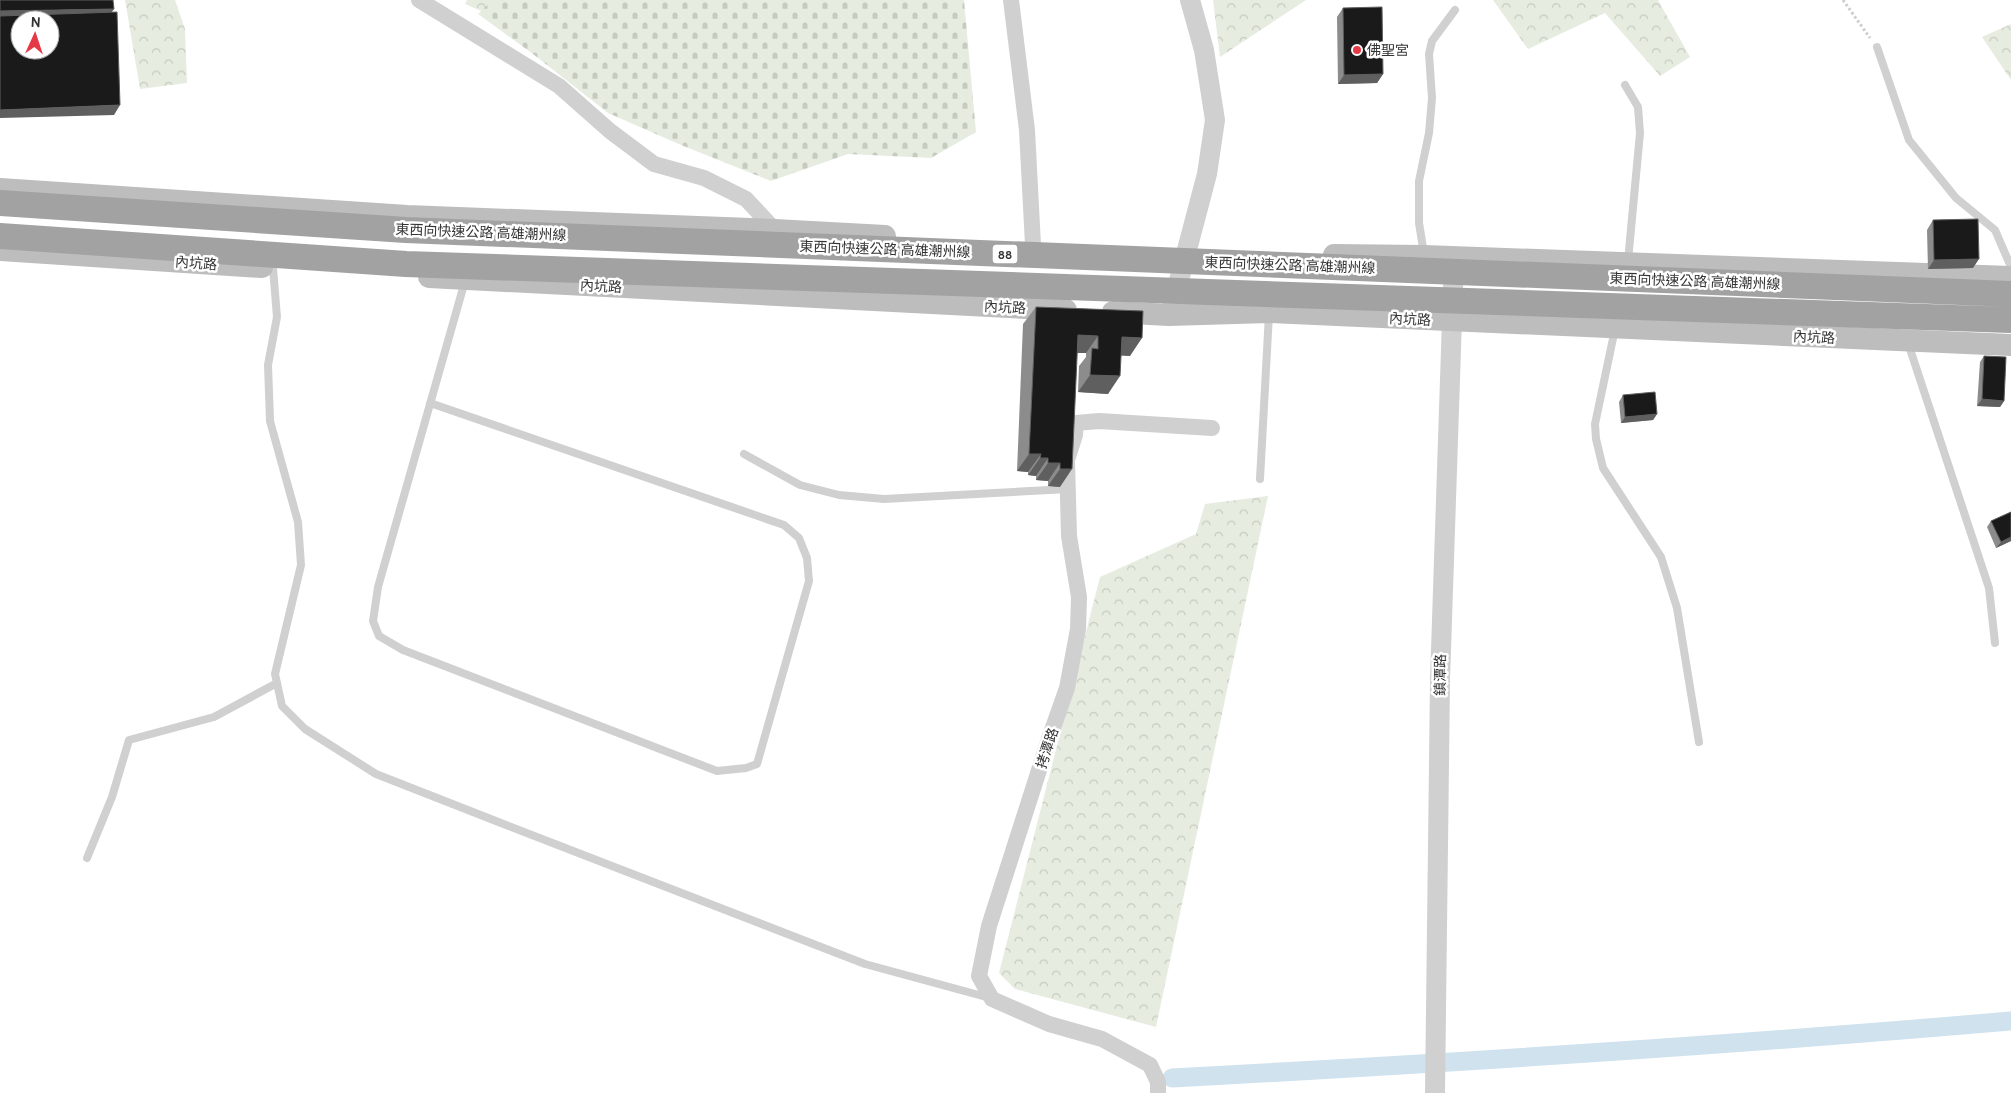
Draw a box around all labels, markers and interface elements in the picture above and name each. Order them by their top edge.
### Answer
north arrow [10,10,60,60]
text: N [30,13,41,31]
place label: 佛聖宮 [1367,41,1409,59]
marker: 佛聖宮 [1351,44,1363,56]
street label: 東西向快速公路 高雄潮州線 [395,220,567,244]
street label: 東西向快速公路 高雄潮州線 [799,237,971,261]
road number: 88 [992,244,1018,264]
street label: 內坑路 [174,253,218,273]
street label: 東西向快速公路 高雄潮州線 [1204,253,1376,277]
street label: 東西向快速公路 高雄潮州線 [1609,269,1781,293]
street label: 內坑路 [580,276,622,296]
street label: 內坑路 [984,297,1026,317]
street label: 內坑路 [1389,309,1431,329]
street label: 內坑路 [1793,327,1835,347]
street label: 鎮潭路 [1431,654,1449,696]
street label: 拷潭路 [1032,725,1062,771]

